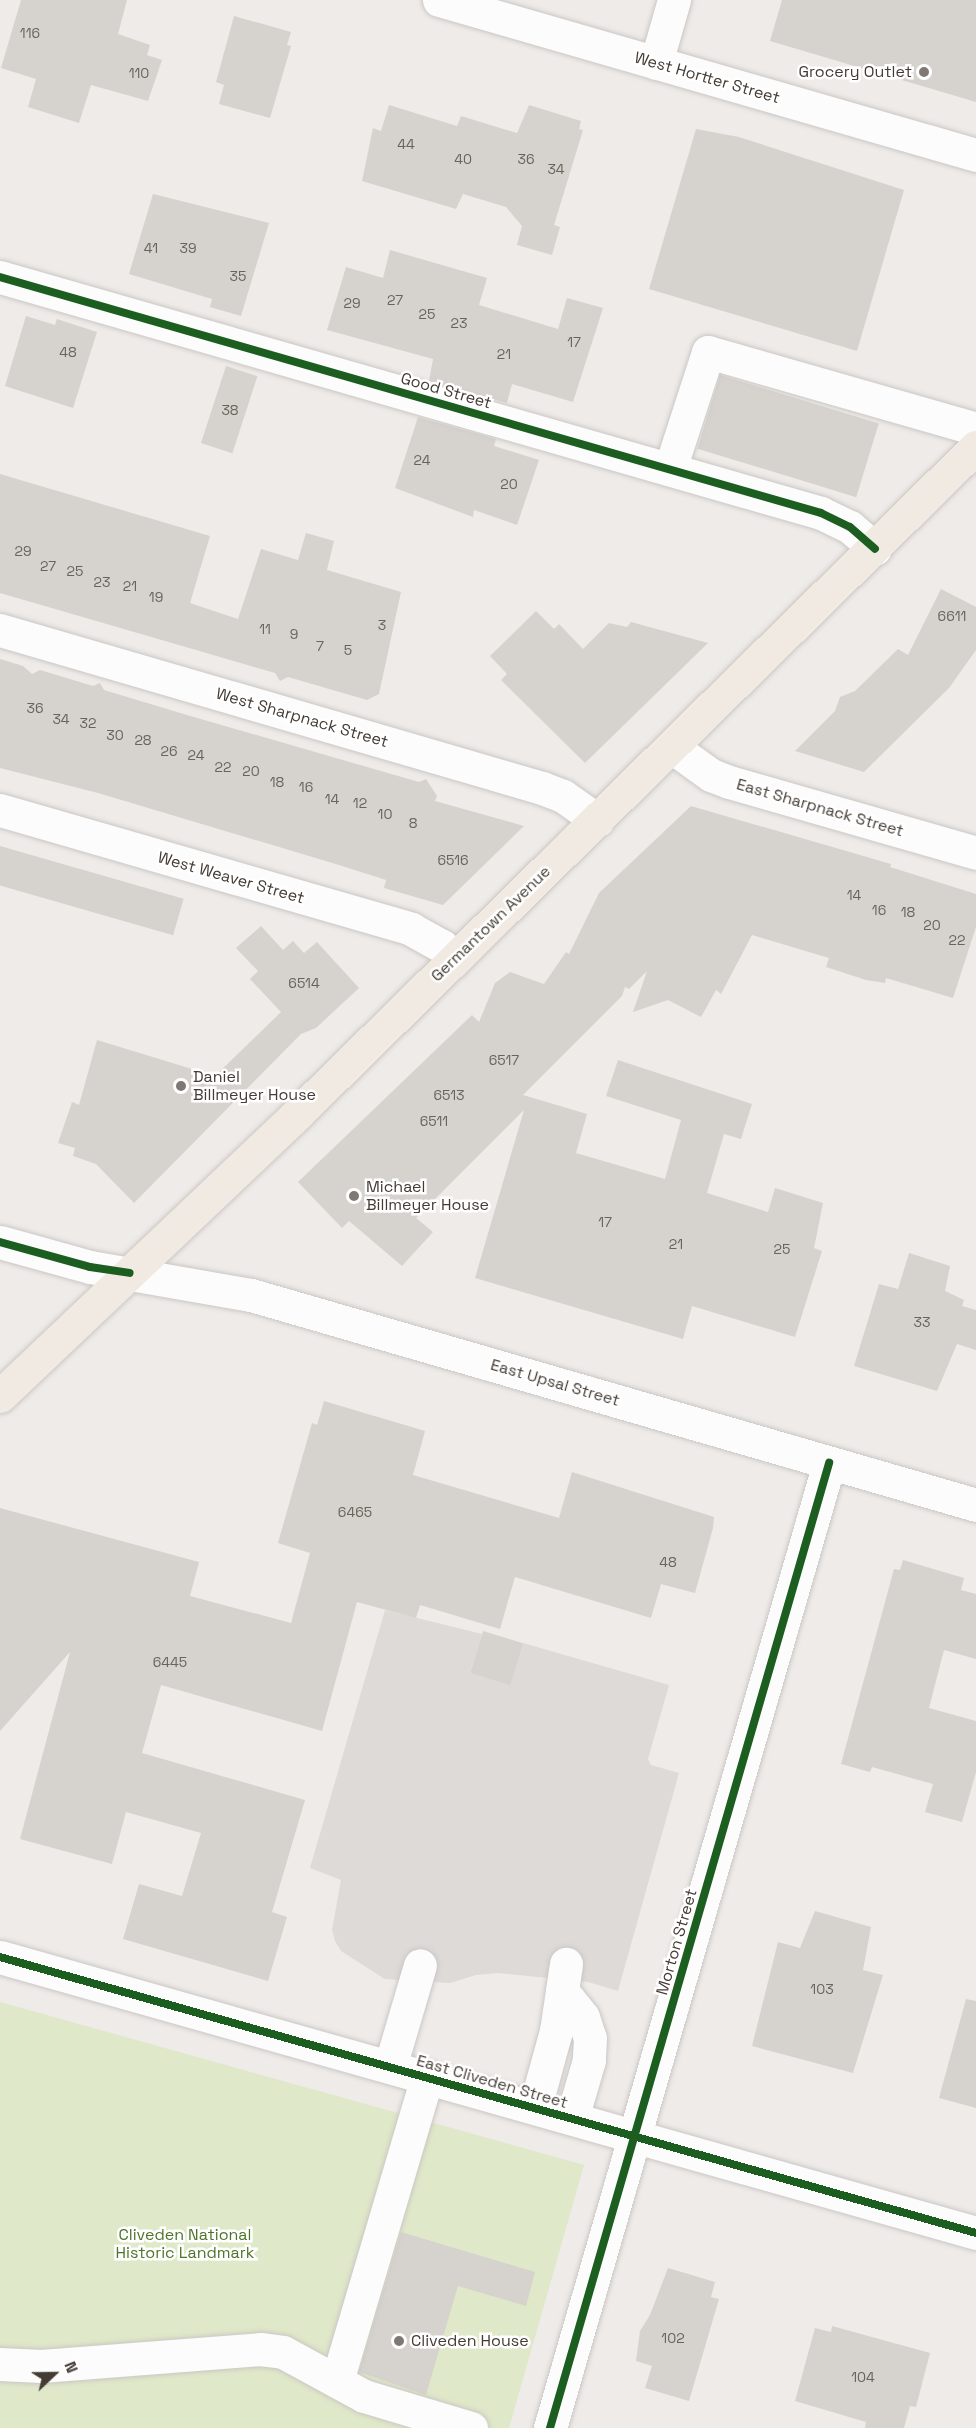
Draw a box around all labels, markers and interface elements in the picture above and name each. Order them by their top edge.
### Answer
house number: 116 [20,25,40,41]
street label: West Hortter Street [632,48,782,108]
place label: Grocery Outlet [799,62,912,82]
house number: 110 [129,65,149,81]
marker: Grocery Outlet [917,65,931,79]
house number: 44 [397,136,415,152]
house number: 40 [454,151,472,167]
house number: 36 [517,151,535,167]
house number: 34 [547,161,565,177]
house number: 41 [144,240,158,256]
house number: 39 [179,240,197,256]
house number: 35 [230,268,246,284]
house number: 27 [387,292,403,308]
house number: 29 [344,295,360,311]
house number: 25 [419,306,435,322]
house number: 23 [451,315,467,331]
house number: 17 [567,334,581,350]
house number: 48 [59,344,77,360]
house number: 21 [497,346,511,362]
street label: Good Street [398,369,494,413]
house number: 38 [221,402,239,418]
house number: 24 [414,452,430,468]
house number: 20 [500,476,518,492]
house number: 29 [15,543,31,559]
house number: 27 [40,558,56,574]
house number: 25 [67,563,83,579]
house number: 23 [94,574,110,590]
house number: 21 [123,578,137,594]
house number: 19 [149,589,163,605]
house number: 6611 [938,608,966,624]
house number: 3 [378,617,386,633]
house number: 11 [259,621,271,637]
house number: 9 [290,626,298,642]
house number: 7 [316,638,324,654]
house number: 5 [344,642,352,658]
street label: West Sharpnack Street [214,684,390,752]
house number: 36 [26,700,44,716]
house number: 34 [52,711,70,727]
house number: 32 [80,715,96,731]
house number: 30 [106,727,124,743]
house number: 28 [134,732,152,748]
house number: 26 [160,743,178,759]
house number: 24 [188,747,204,763]
house number: 22 [215,759,231,775]
house number: 20 [242,763,260,779]
house number: 18 [270,774,284,790]
street label: East Sharpnack Street [734,775,906,841]
house number: 16 [299,779,313,795]
house number: 14 [325,791,339,807]
house number: 12 [353,795,367,811]
house number: 10 [378,806,392,822]
house number: 8 [409,815,417,831]
street label: West Weaver Street [155,848,307,908]
house number: 6516 [437,852,469,868]
street label: Germantown Avenue [427,862,555,986]
house number: 14 [847,887,861,903]
house number: 16 [872,902,886,918]
house number: 18 [901,904,915,920]
house number: 20 [923,917,941,933]
house number: 22 [949,932,965,948]
house number: 6514 [288,975,320,991]
house number: 6517 [489,1052,519,1068]
place label: Daniel Billmeyer House [193,1067,316,1105]
marker: Daniel Billmeyer House [174,1079,188,1093]
house number: 6513 [433,1087,465,1103]
house number: 6511 [420,1113,448,1129]
place label: Michael Billmeyer House [366,1177,489,1215]
marker: Michael Billmeyer House [347,1189,361,1203]
house number: 17 [598,1214,612,1230]
house number: 21 [669,1236,683,1252]
house number: 25 [774,1241,790,1257]
house number: 33 [914,1314,930,1330]
street label: East Upsal Street [488,1355,622,1411]
house number: 6465 [338,1504,372,1520]
house number: 48 [659,1554,677,1570]
house number: 6445 [153,1654,187,1670]
street label: Morton Street [653,1887,701,1997]
house number: 103 [810,1981,834,1997]
street label: East Cliveden Street [414,2051,570,2113]
park label: Cliveden National Historic Landmark [116,2225,254,2263]
house number: 102 [661,2330,685,2346]
place label: Cliveden House [411,2331,529,2351]
marker: Cliveden House [392,2334,406,2348]
north arrow [24,2344,84,2404]
text: N [59,2358,83,2376]
house number: 104 [851,2369,875,2385]

